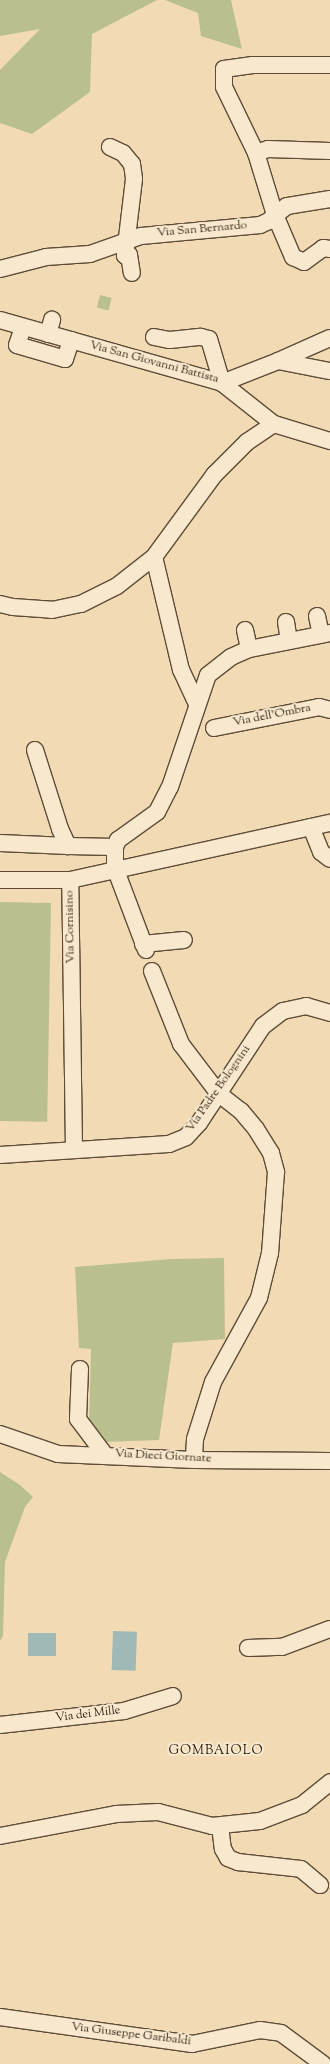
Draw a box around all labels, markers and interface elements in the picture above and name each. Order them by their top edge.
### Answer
street label: Via San Bernardo [156,219,248,241]
street label: Via San Giovanni Battista [88,339,220,387]
street label: Via dell'Ombra [232,701,312,731]
street label: Via Cornisino [63,890,79,964]
street label: Via Padre Bolognini [184,1043,254,1135]
street label: Via Dieci Giornate [114,1447,212,1467]
street label: Via dei Mille [55,1704,121,1726]
district label: GOMBAIOLO [168,1743,264,1759]
street label: Via Giuseppe Garibaldi [70,2021,192,2049]

